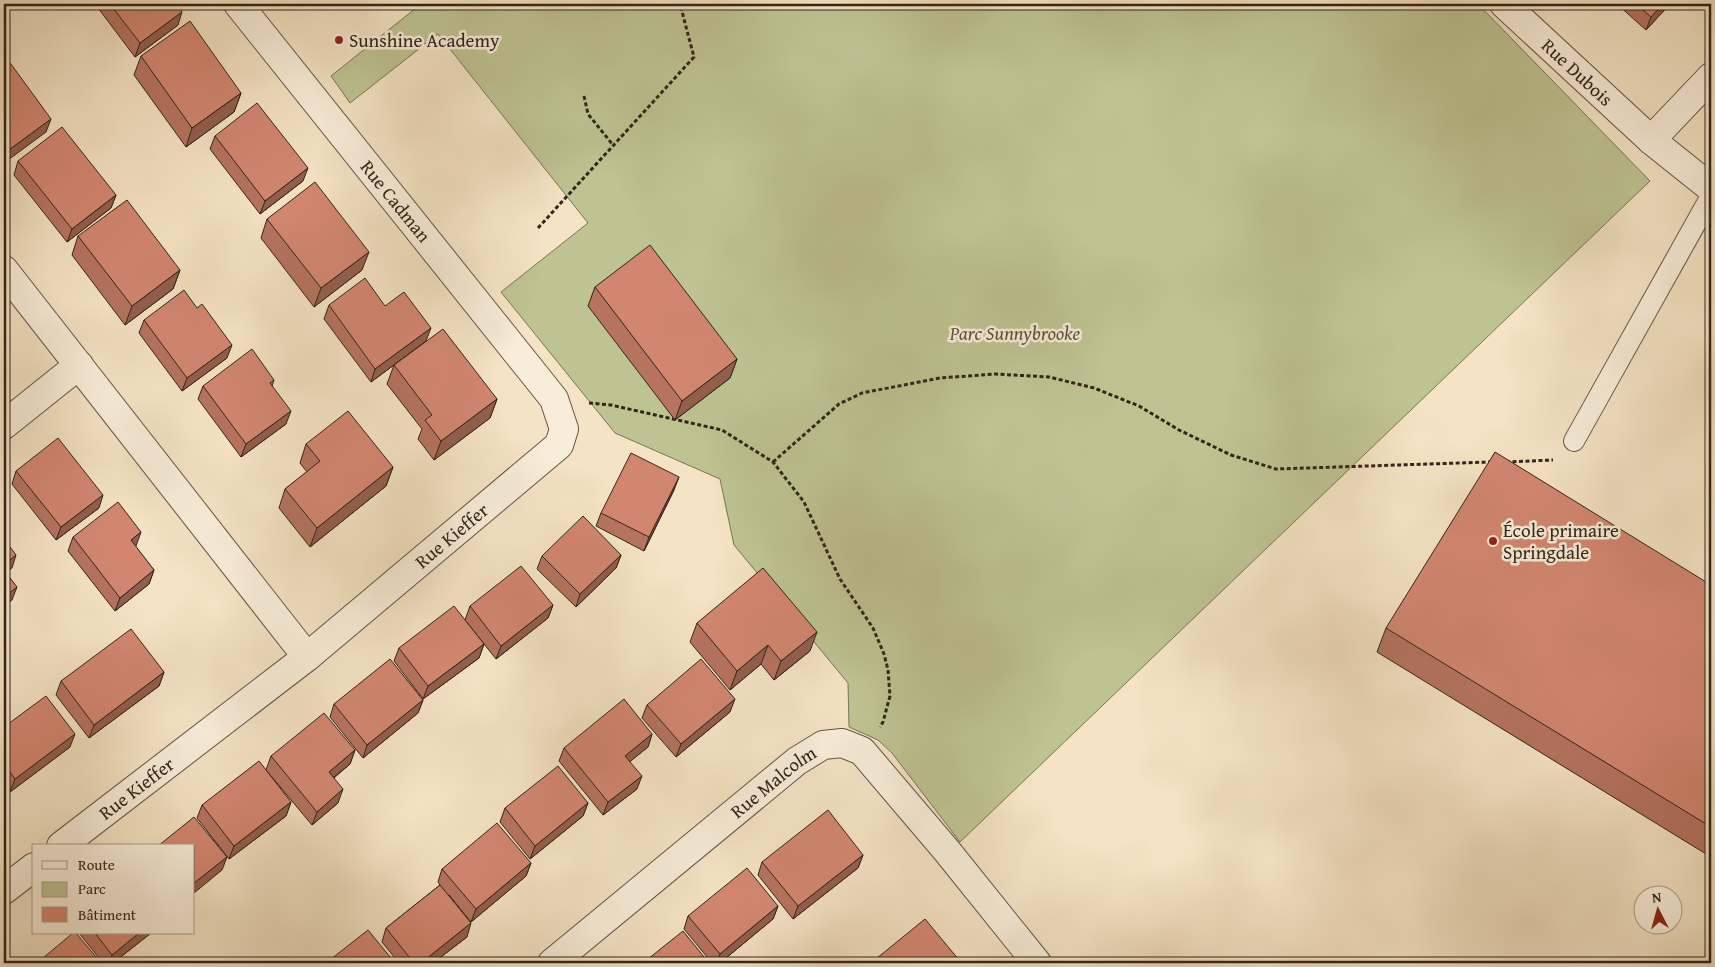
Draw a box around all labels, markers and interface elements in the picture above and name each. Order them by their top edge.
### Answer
place label: Sunshine Academy [349,26,500,54]
street label: Rue Dubois [1535,32,1619,112]
marker: Sunshine Academy [333,34,345,46]
street label: Rue Cadman [354,154,438,249]
park label: Parc Sunnybrooke [949,319,1081,347]
street label: Rue Kieffer [408,496,495,575]
place label: École primaire Springdale [1503,516,1619,566]
marker: École primaire Springdale [1487,535,1499,547]
street label: Rue Malcolm [724,738,822,825]
street label: Rue Kieffer [93,750,180,826]
legend [32,844,195,934]
text: Route [78,854,115,875]
text: Parc [78,878,106,899]
north arrow [1632,884,1682,934]
text: N [1651,887,1663,908]
text: Bâtiment [78,904,137,925]

